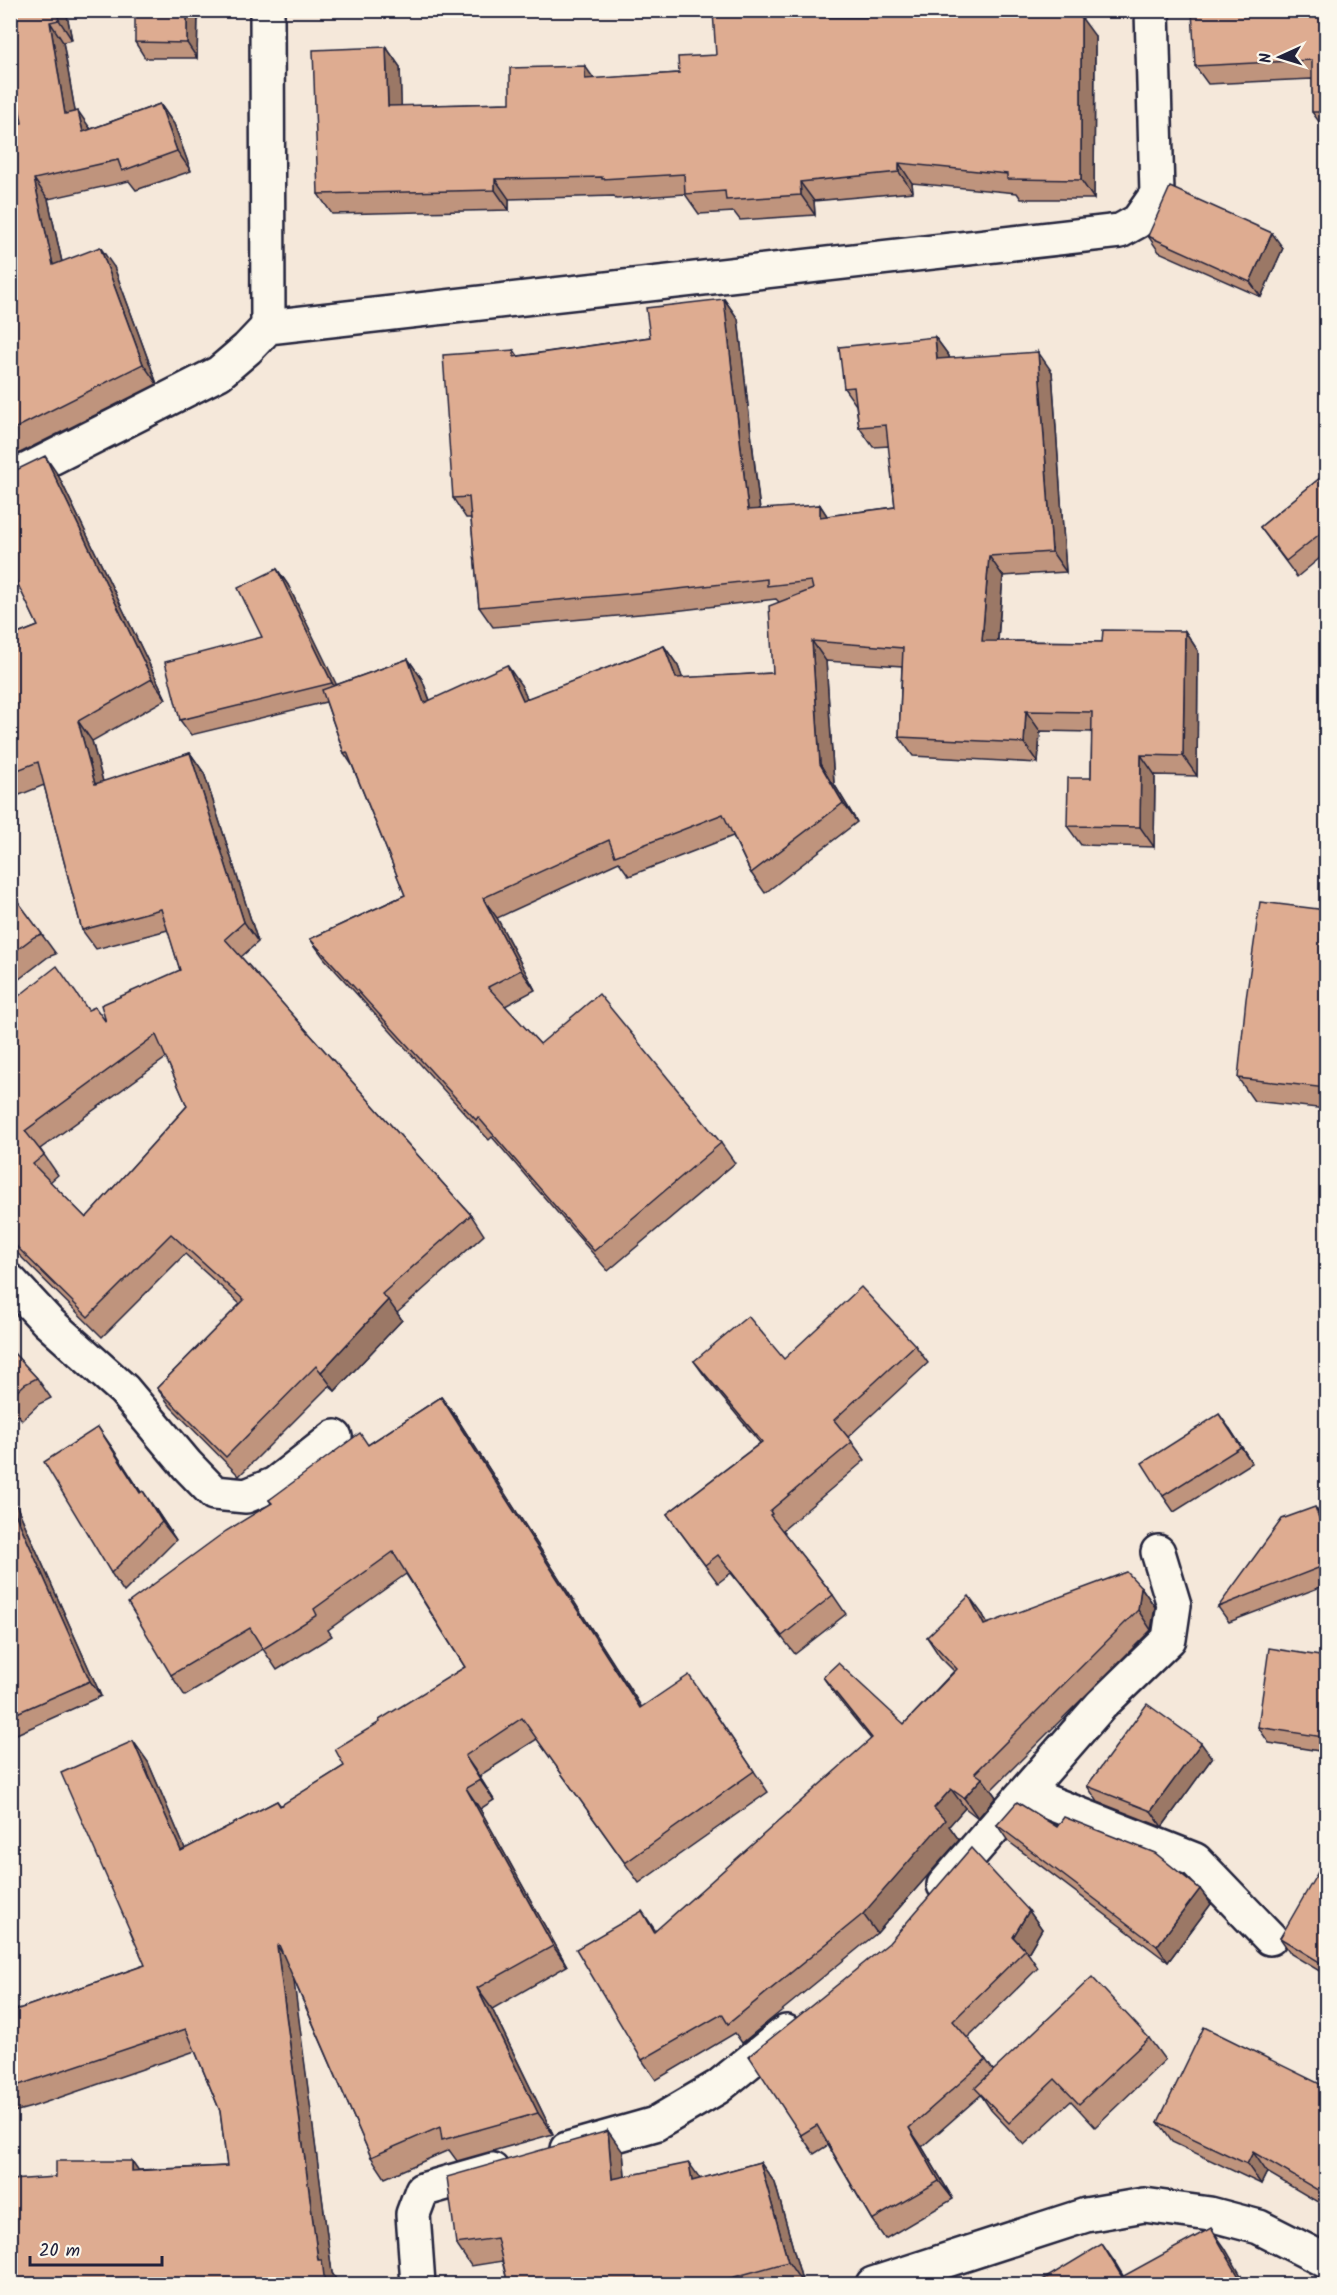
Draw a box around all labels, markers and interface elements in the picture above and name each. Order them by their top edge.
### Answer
north arrow [1250,27,1310,87]
text: N [1254,52,1279,64]
scale bar [30,2229,162,2267]
text: 20 m [39,2237,80,2266]

